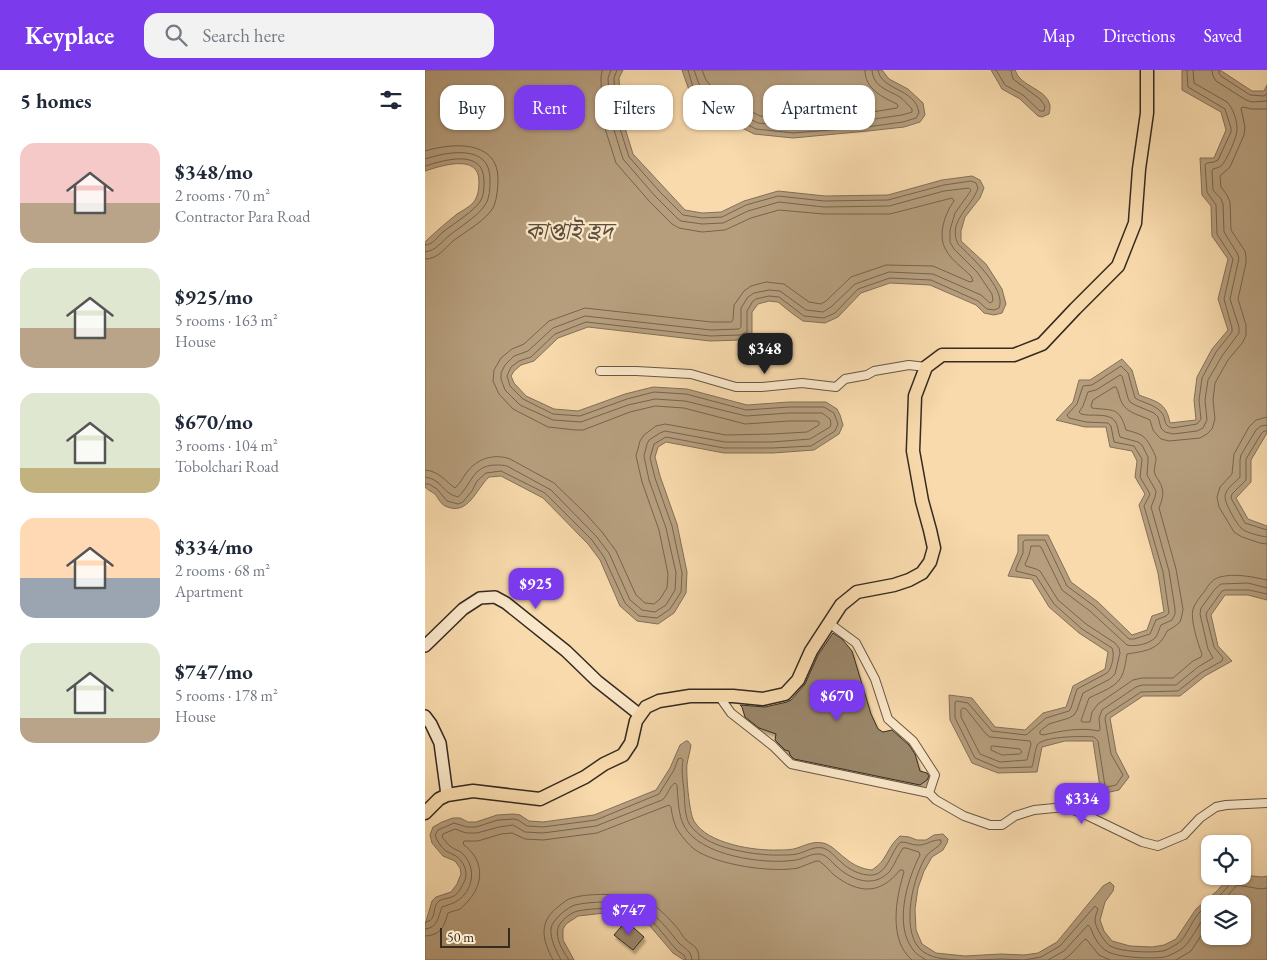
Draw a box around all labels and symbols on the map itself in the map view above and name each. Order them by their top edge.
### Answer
water label: কাপ্তাই হ্রদ [525,215,617,246]
pin: $348 [735,332,795,375]
pin: $925 [506,568,566,610]
pin: $670 [807,680,867,722]
pin: $334 [1052,782,1112,825]
pin: $747 [599,894,659,936]
scale bar [440,925,510,948]

